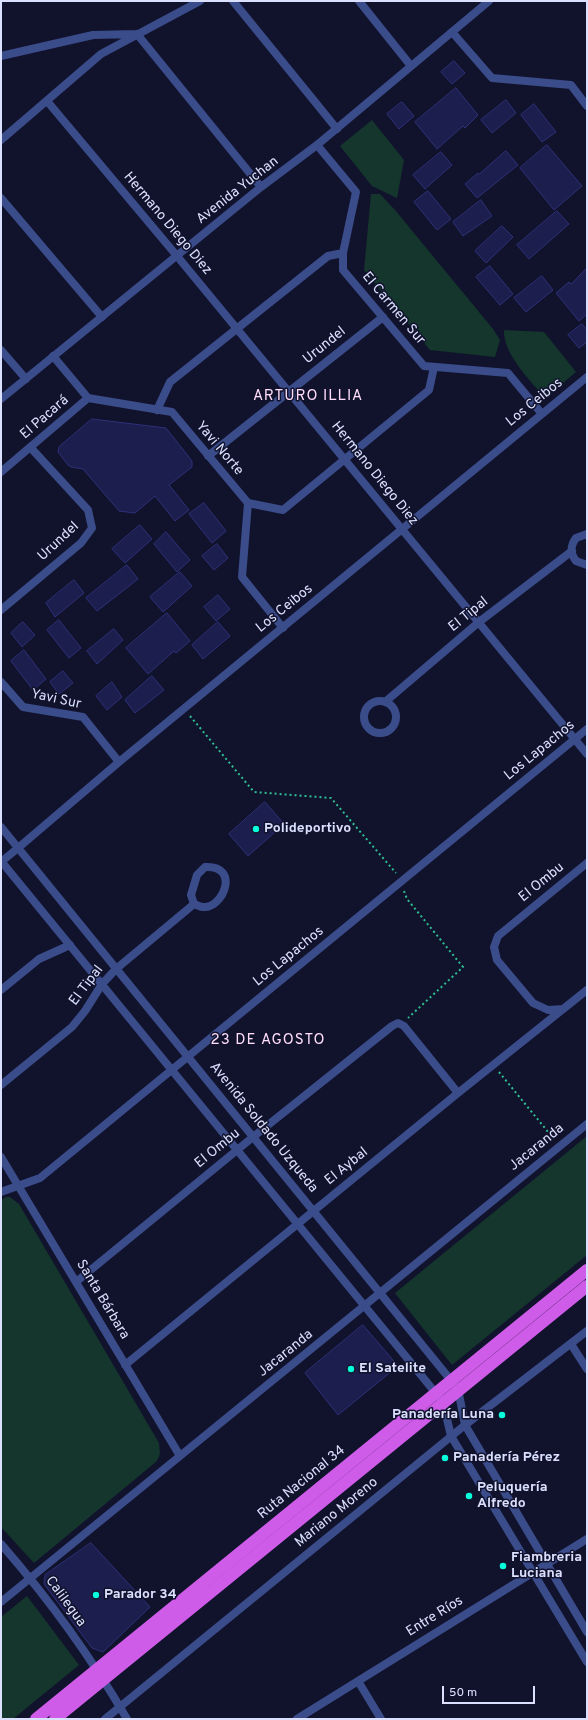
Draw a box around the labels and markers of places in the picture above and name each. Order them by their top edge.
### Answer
place label: Polideportivo [264,821,351,837]
marker: Polideportivo [251,824,261,834]
place label: El Satelite [359,1361,426,1377]
marker: El Satelite [346,1364,356,1374]
place label: Panadería Luna [392,1407,494,1423]
marker: Panadería Luna [497,1410,507,1420]
place label: Panadería Pérez [453,1450,560,1466]
marker: Panadería Pérez [440,1453,450,1463]
place label: Peluquería Alfredo [477,1480,547,1512]
marker: Peluquería Alfredo [464,1491,474,1501]
place label: Fiambreria Luciana [511,1550,582,1582]
marker: Fiambreria Luciana [498,1561,508,1571]
place label: Parador 34 [104,1587,177,1603]
marker: Parador 34 [91,1590,101,1600]

